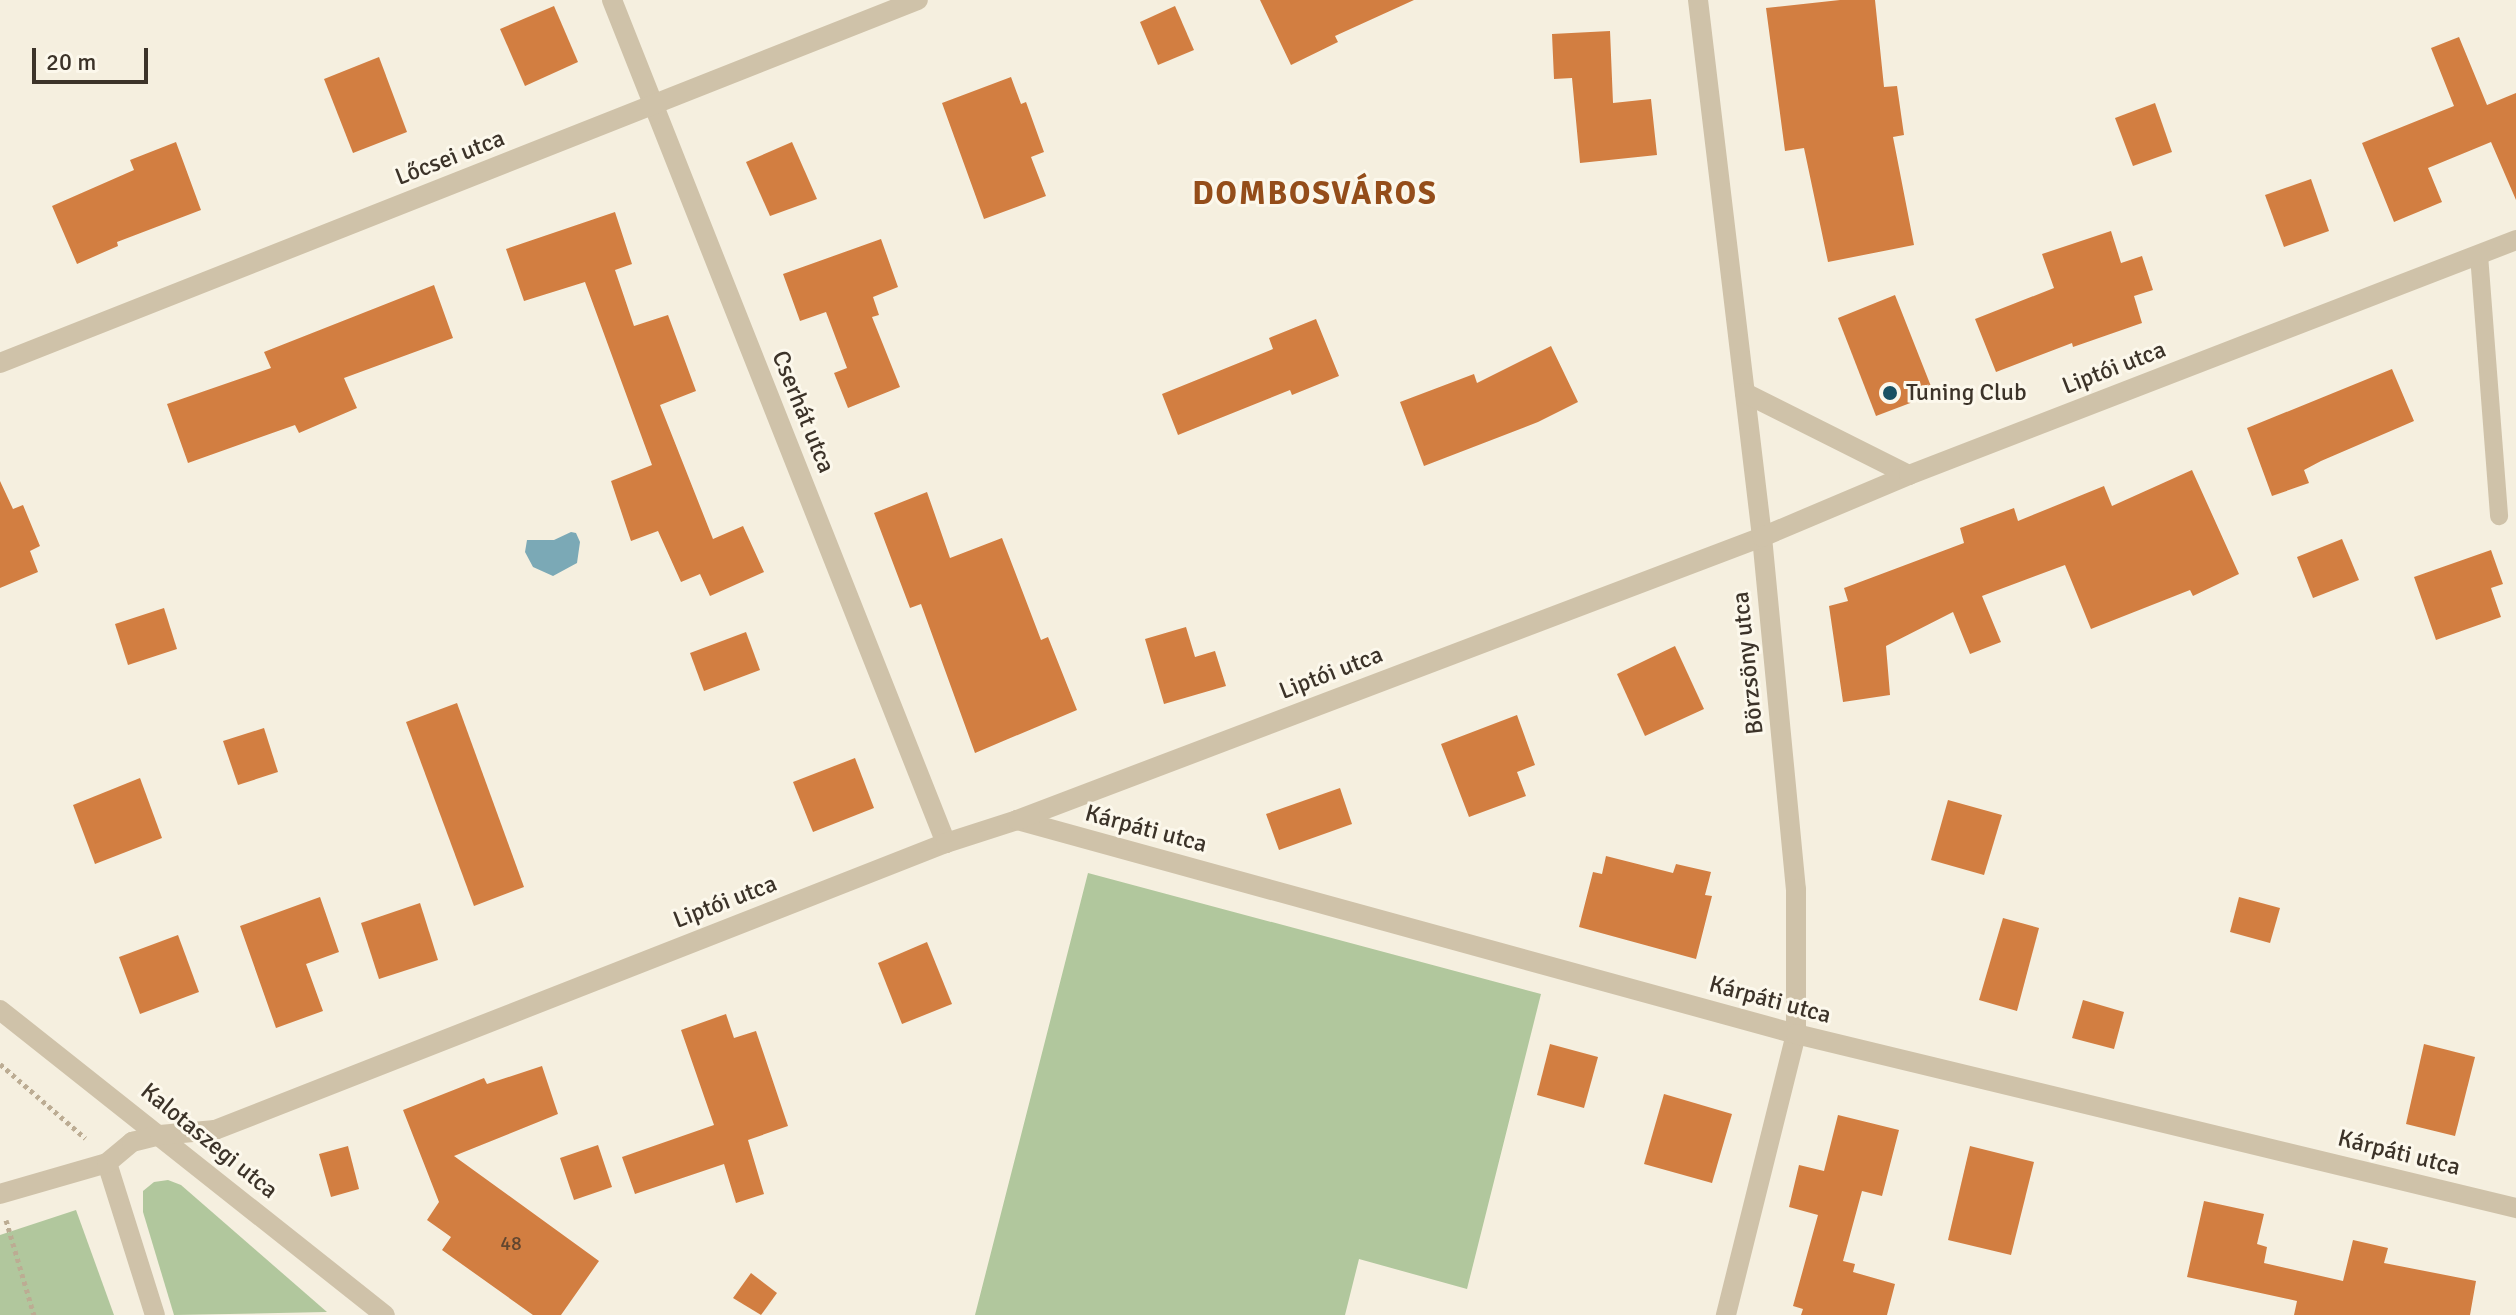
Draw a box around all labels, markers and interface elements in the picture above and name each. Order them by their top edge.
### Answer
scale bar [36,32,152,82]
text: 20 m [46,47,96,77]
street label: Lőcsei utca [391,124,509,192]
district label: DOMBOSVÁROS [1192,175,1438,213]
street label: Liptói utca [2058,335,2170,401]
street label: Cserhát utca [765,347,841,477]
place label: Tuning Club [1906,379,2027,407]
marker: Tuning Club [1881,384,1899,402]
street label: Börzsöny utca [1726,590,1770,736]
street label: Liptói utca [1275,640,1387,706]
street label: Kárpáti utca [1082,799,1210,859]
street label: Liptói utca [669,869,781,935]
street label: Kárpáti utca [1706,970,1834,1030]
street label: Kalotaszegi utca [135,1077,283,1205]
street label: Kárpáti utca [2335,1124,2463,1182]
house number: 48 [500,1231,522,1255]

